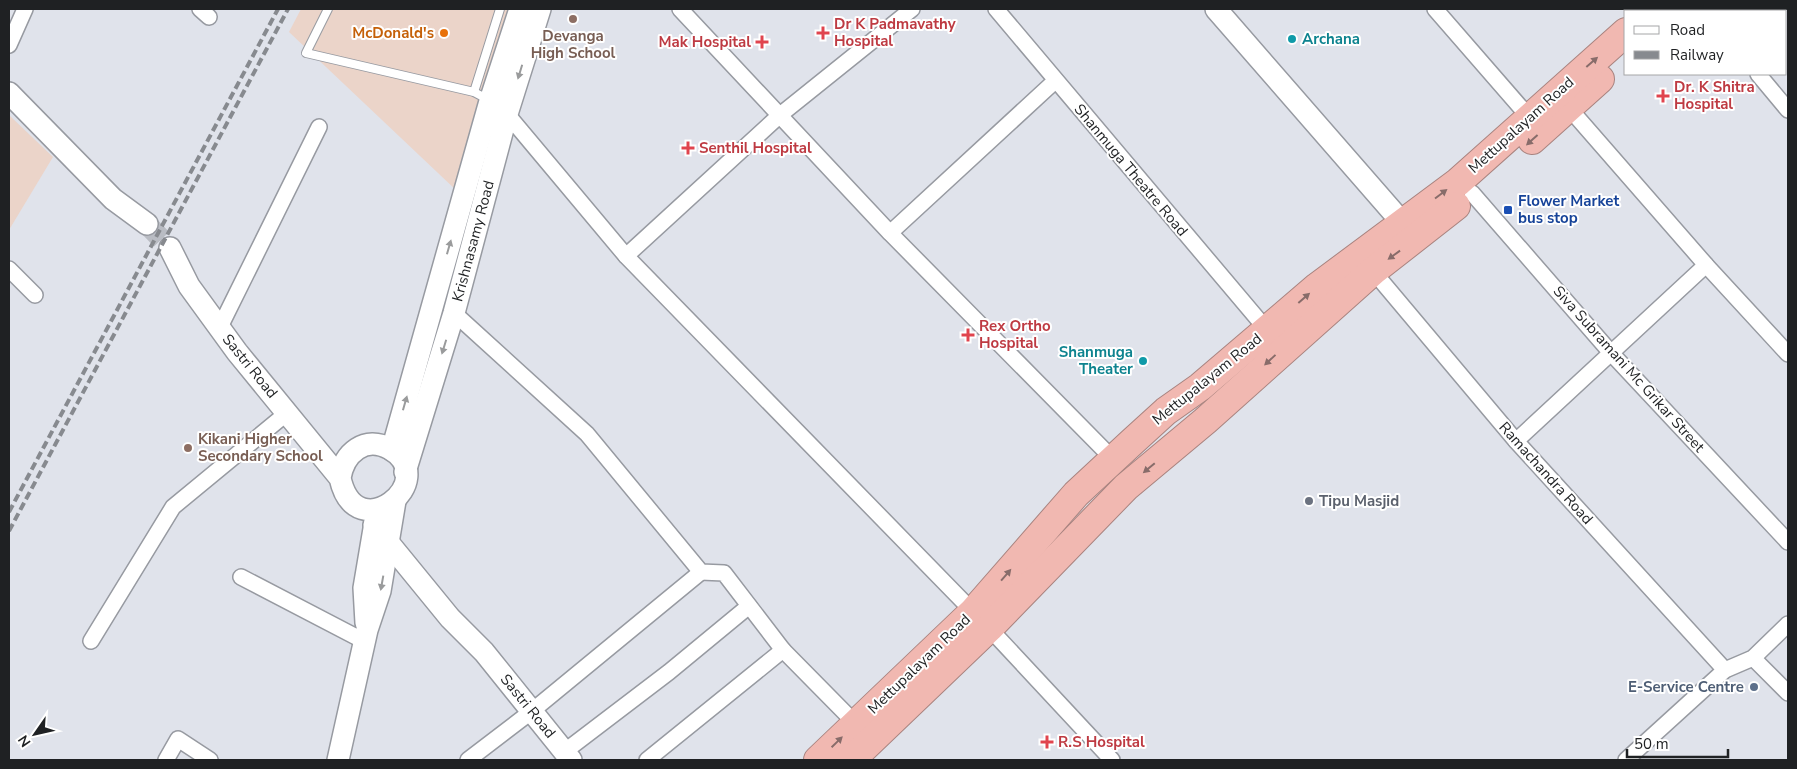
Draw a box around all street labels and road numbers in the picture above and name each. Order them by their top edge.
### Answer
street label: Mettupalayam Road [1464,72,1578,178]
street label: Shanmuga Theatre Road [1070,100,1192,240]
street label: Krishnasamy Road [447,178,499,304]
street label: Siva Subramani Mc Grikar Street [1549,282,1710,457]
street label: Mettupalayam Road [1148,329,1266,429]
street label: Sastri Road [218,330,282,402]
street label: Ramachandra Road [1495,417,1597,529]
street label: Mettupalayam Road [863,610,975,718]
street label: Sastri Road [496,670,560,742]

